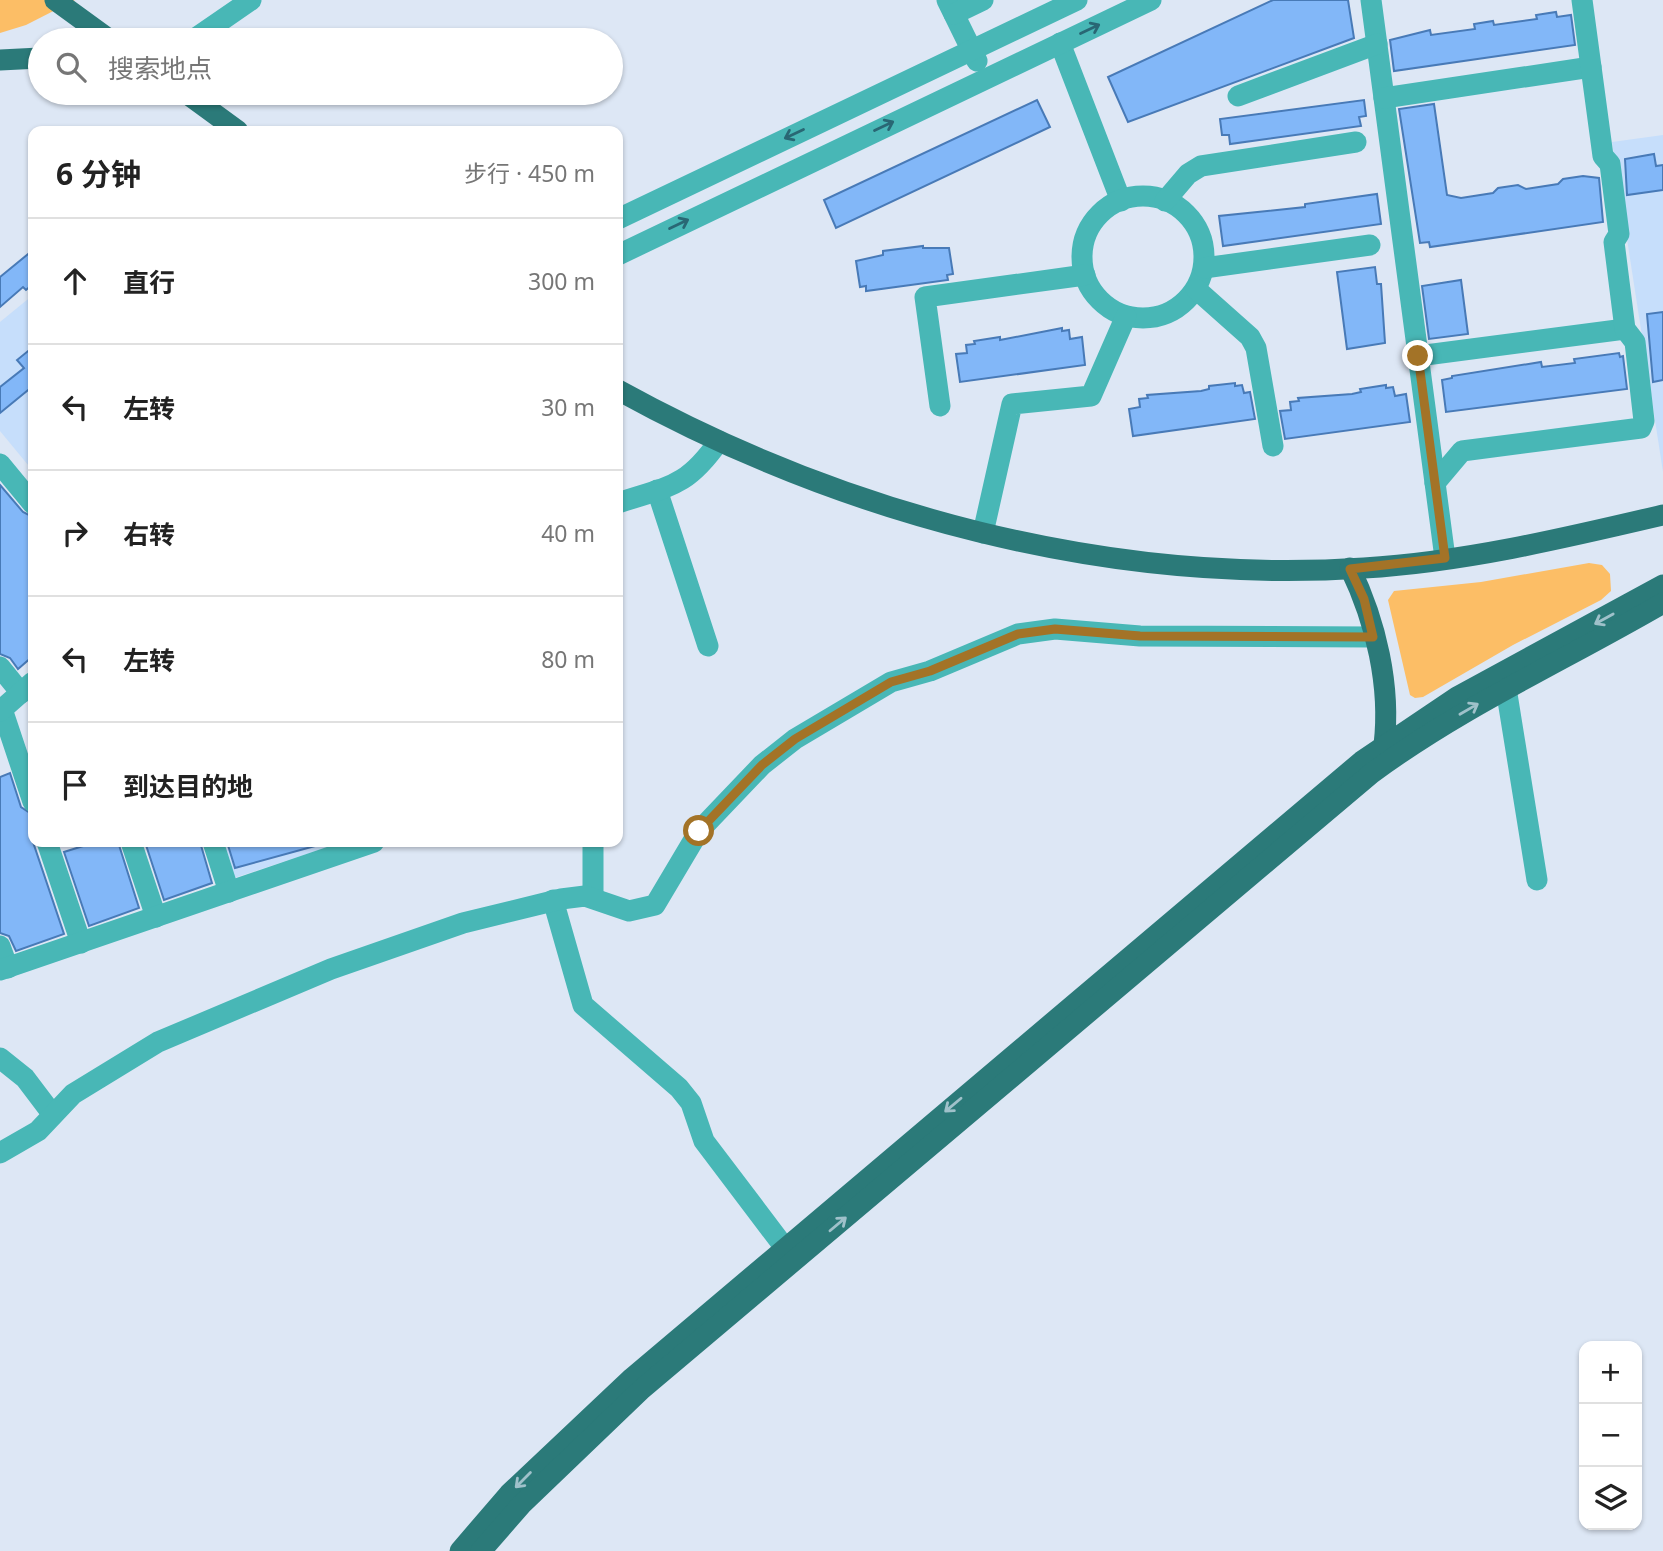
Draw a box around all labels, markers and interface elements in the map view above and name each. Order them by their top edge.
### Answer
one-way arrow [1079,22,1100,35]
search box [28,28,623,105]
icon: search [52,48,90,86]
text: 搜索地点 [108,50,212,86]
one-way arrow [873,119,894,133]
one-way arrow [784,128,805,141]
text: 6 分钟 [56,153,141,194]
text: 步行 · 450 m [464,157,595,189]
one-way arrow [668,217,689,231]
icon: ahead [56,262,94,300]
text: 直行 [123,264,175,300]
text: 300 m [528,265,595,297]
route end [1402,340,1433,371]
icon: left [56,388,94,426]
text: 左转 [123,390,175,426]
text: 30 m [541,391,595,423]
icon: right [56,514,94,552]
text: 右转 [123,516,175,552]
text: 40 m [541,517,595,549]
one-way arrow [1594,612,1614,626]
icon: left [56,640,94,678]
text: 左转 [123,642,175,678]
text: 80 m [541,643,595,675]
one-way arrow [1458,702,1478,716]
icon: arrive [56,766,94,804]
text: 到达目的地 [123,768,253,804]
route start [683,815,714,846]
one-way arrow [945,1098,963,1113]
one-way arrow [829,1216,847,1232]
map controls [1579,1341,1642,1530]
button: + [1579,1341,1642,1404]
button: − [1579,1404,1642,1467]
button: layers [1579,1467,1642,1530]
one-way arrow [515,1471,532,1488]

